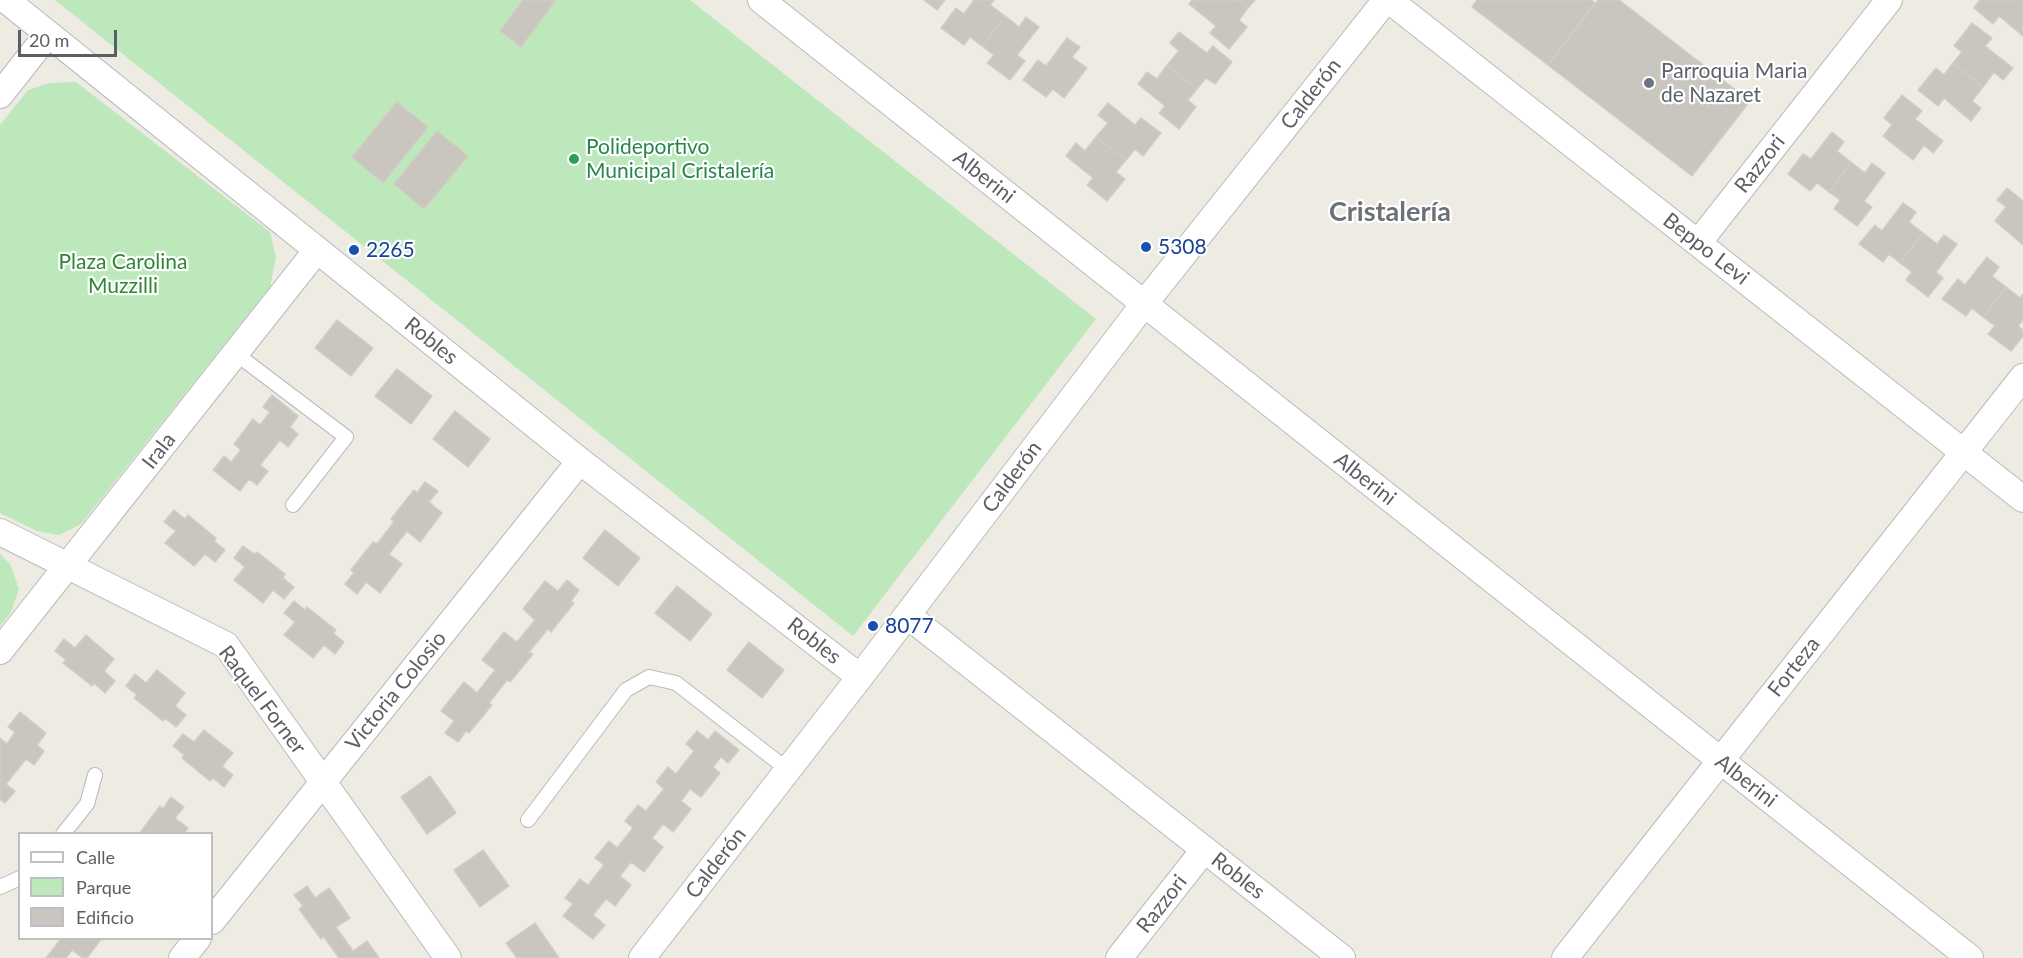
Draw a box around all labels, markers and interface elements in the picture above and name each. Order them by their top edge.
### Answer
scale bar [21,18,120,56]
text: 20 m [29,29,69,51]
street label: Calderón [1275,53,1347,135]
place label: Parroquia Maria de Nazaret [1661,58,1808,108]
marker: Parroquia Maria de Nazaret [1642,76,1656,90]
street label: Razzori [1730,130,1790,198]
place label: Polideportivo Municipal Cristalería [586,134,774,184]
street label: Alberini [948,145,1020,209]
marker: Polideportivo Municipal Cristalería [567,152,581,166]
district label: Cristalería [1329,196,1451,228]
street label: Beppo Levi [1658,208,1754,290]
place label: 5308 [1158,234,1207,260]
place label: 2265 [366,237,415,263]
marker: 5308 [1139,240,1153,254]
marker: 2265 [347,243,361,257]
park label: Plaza Carolina Muzzilli [59,249,187,299]
street label: Robles [399,312,463,370]
street label: Irala [137,428,181,474]
street label: Calderón [977,436,1047,518]
street label: Alberini [1329,447,1401,511]
street label: Robles [782,612,846,670]
place label: 8077 [885,613,934,639]
marker: 8077 [866,619,880,633]
street label: Victoria Colosio [340,626,452,756]
street label: Forteza [1763,632,1825,702]
street label: Raquel Forner [213,641,311,759]
street label: Alberini [1710,749,1782,813]
street label: Calderón [680,822,752,904]
legend [18,832,213,940]
text: Calle [76,846,115,868]
street label: Robles [1206,847,1270,905]
street label: Razzori [1132,870,1192,938]
text: Parque [76,876,131,898]
text: Edificio [76,906,134,928]

